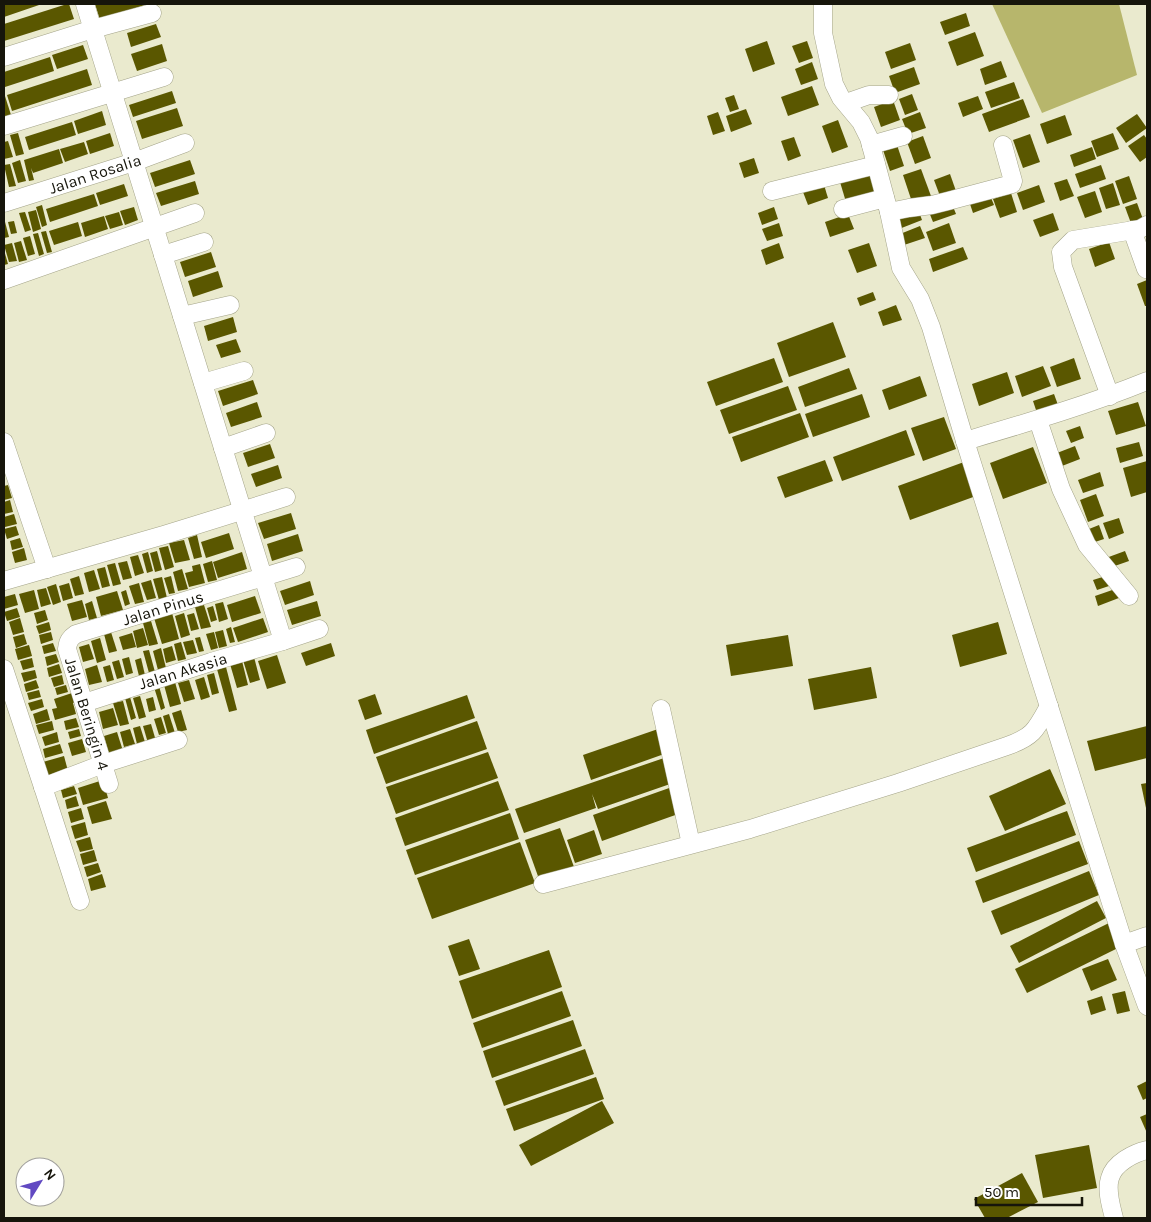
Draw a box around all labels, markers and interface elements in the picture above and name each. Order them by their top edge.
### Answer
street label: Jalan Rosalia [46,150,144,198]
street label: Jalan Pinus [120,587,206,629]
street label: Jalan Akasia [137,649,229,693]
street label: Jalan Beringin 4 [61,655,113,773]
north arrow [15,1157,65,1207]
text: N [40,1165,60,1184]
scale bar [976,1174,1082,1206]
text: 50 m [984,1183,1019,1201]

